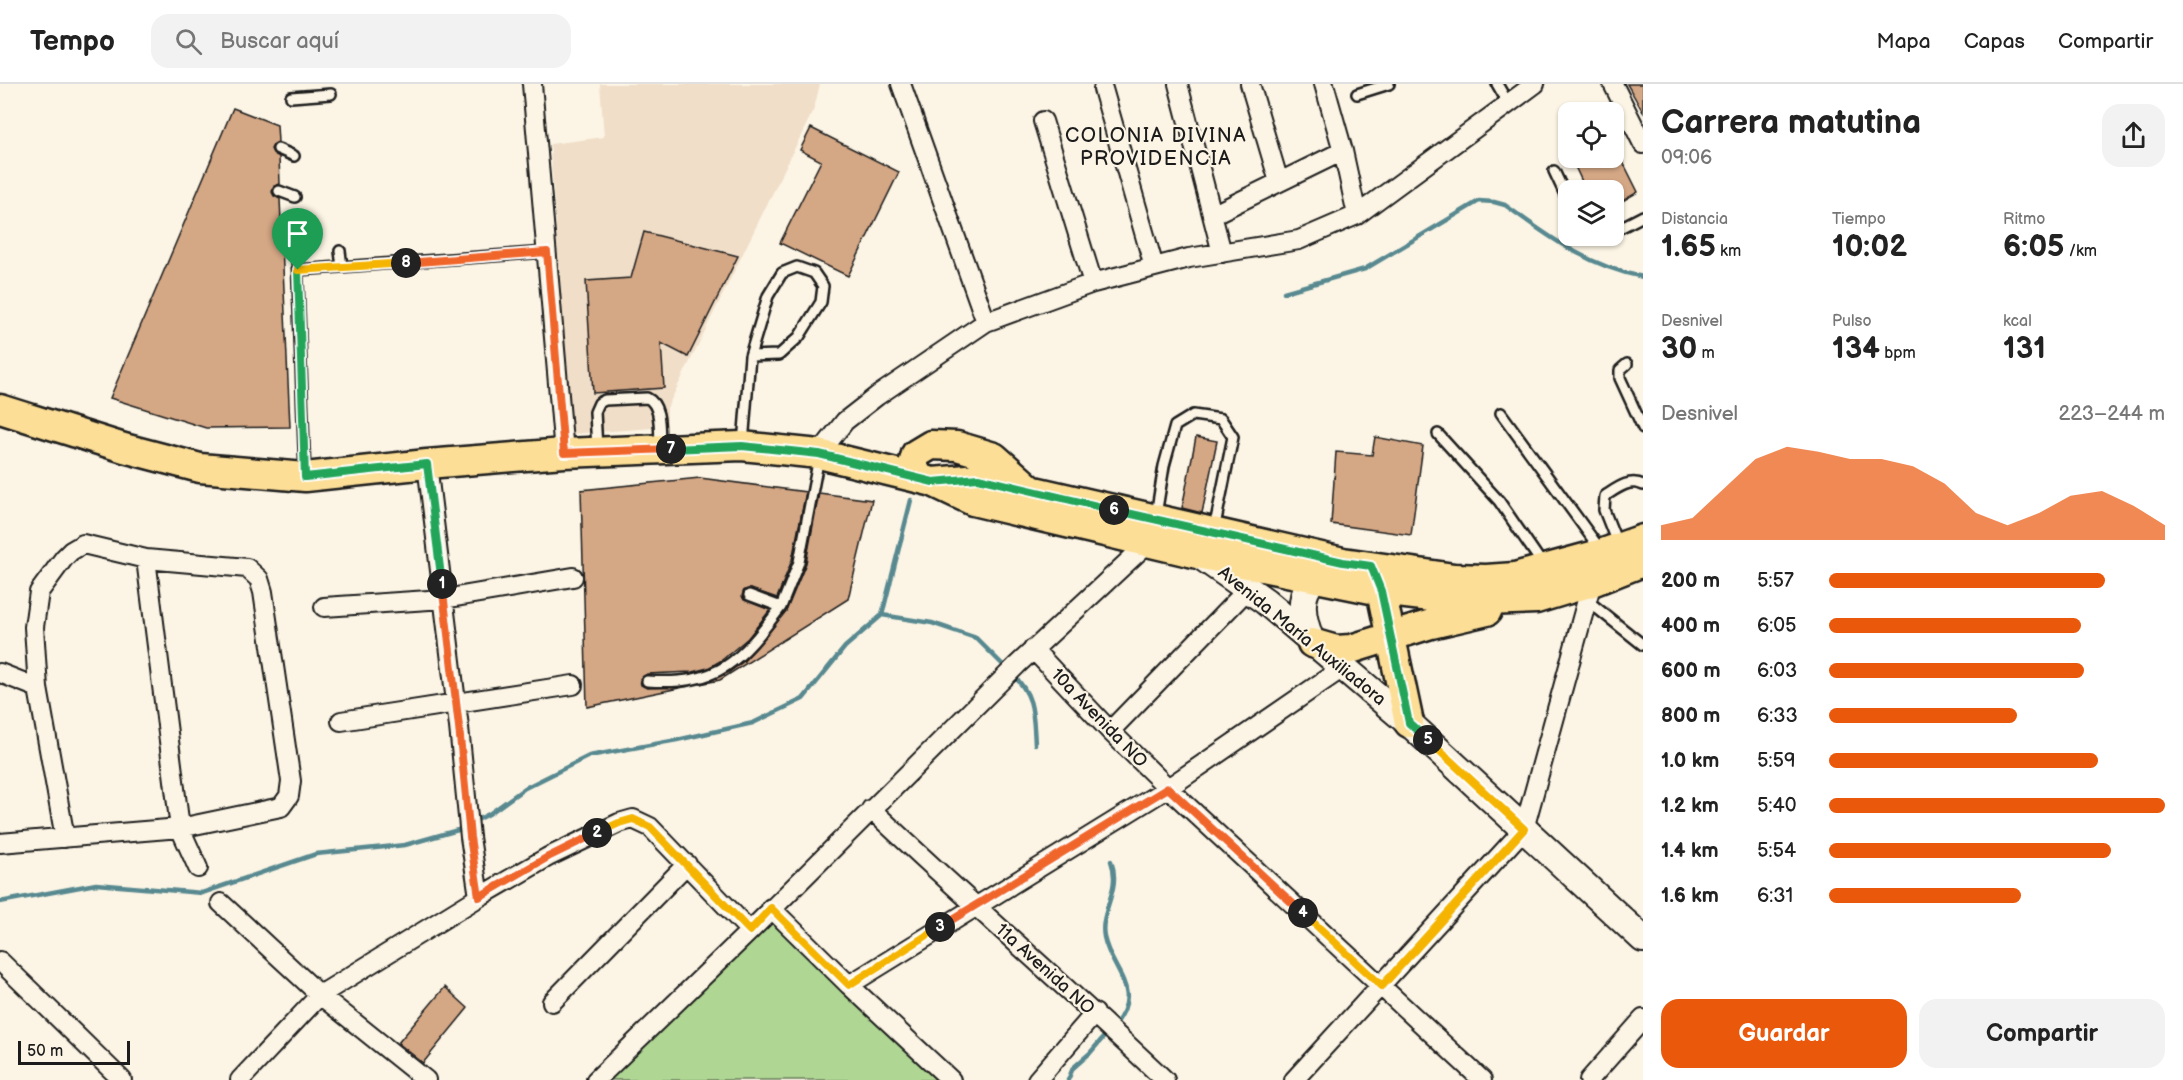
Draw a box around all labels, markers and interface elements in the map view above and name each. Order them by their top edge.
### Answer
search box [151,14,571,68]
text: Tempo [30,25,115,58]
icon: search [172,25,205,58]
text: Buscar aquí [220,28,339,55]
text: Mapa [1877,29,1931,54]
text: Capas [1964,29,2025,54]
text: Compartir [2058,29,2153,54]
map controls [1558,102,1624,246]
button: locate [1558,102,1624,168]
text: Carrera matutina [1661,103,1921,143]
button: share [2102,104,2165,167]
district label: COLONIA DIVINA PROVIDENCIA [1065,124,1247,171]
text: 09:06 [1661,146,1712,170]
button: layers [1558,180,1624,246]
pin [272,208,323,270]
text: Distancia [1661,210,1728,229]
text: Tiempo [1832,210,1886,229]
text: Ritmo [2003,210,2045,229]
icon: arrive [281,217,314,250]
text: 1.65 [1661,229,1716,265]
text: 10:02 [1832,229,1907,265]
text: 6:05 [2003,229,2064,265]
text: km [1716,242,1741,261]
text: /km [2064,242,2097,261]
pin: 8 [391,248,421,278]
text: 8 [401,253,411,272]
text: Desnivel [1661,312,1723,331]
text: Pulso [1832,312,1872,331]
text: kcal [2003,312,2032,331]
text: 30 [1661,331,1697,367]
text: 134 [1832,331,1880,367]
text: 131 [2003,331,2046,367]
text: m [1697,344,1715,363]
text: bpm [1880,344,1916,363]
text: Desnivel [1661,402,1738,426]
text: 223–244 m [2058,402,2165,426]
pin: 7 [656,434,686,464]
text: 7 [667,439,675,458]
pin: 6 [1099,495,1129,525]
text: 6 [1109,500,1119,519]
street label: Avenida María Auxiliadora [1214,562,1390,710]
pin: 1 [427,569,457,599]
text: 200 m [1661,569,1720,593]
text: 5:57 [1757,569,1794,593]
text: 1 [439,574,445,593]
text: 400 m [1661,614,1720,638]
text: 6:05 [1757,614,1796,638]
text: 600 m [1661,659,1721,683]
text: 6:03 [1757,659,1797,683]
street label: 10a Avenida NO [1047,664,1151,772]
text: 800 m [1661,704,1720,728]
text: 6:33 [1757,704,1798,728]
pin: 5 [1413,725,1443,755]
text: 5 [1423,730,1433,749]
text: 1.0 km [1661,749,1719,773]
text: 5:59 [1757,749,1796,773]
text: 1.2 km [1661,794,1719,818]
text: 5:40 [1757,794,1796,818]
pin: 2 [582,818,612,848]
text: 2 [592,823,602,842]
text: 1.4 km [1661,839,1719,863]
text: 5:54 [1757,839,1796,863]
text: 1.6 km [1661,884,1719,908]
text: 6:31 [1757,884,1793,908]
pin: 4 [1288,898,1318,928]
text: 4 [1298,903,1308,922]
pin: 3 [925,912,955,942]
text: 3 [935,917,945,936]
street label: 11a Avenida NO [991,919,1099,1019]
button: Guardar [1661,999,1907,1068]
button: Compartir [1919,999,2165,1068]
scale bar [18,1038,130,1066]
text: 50 m [27,1042,63,1061]

